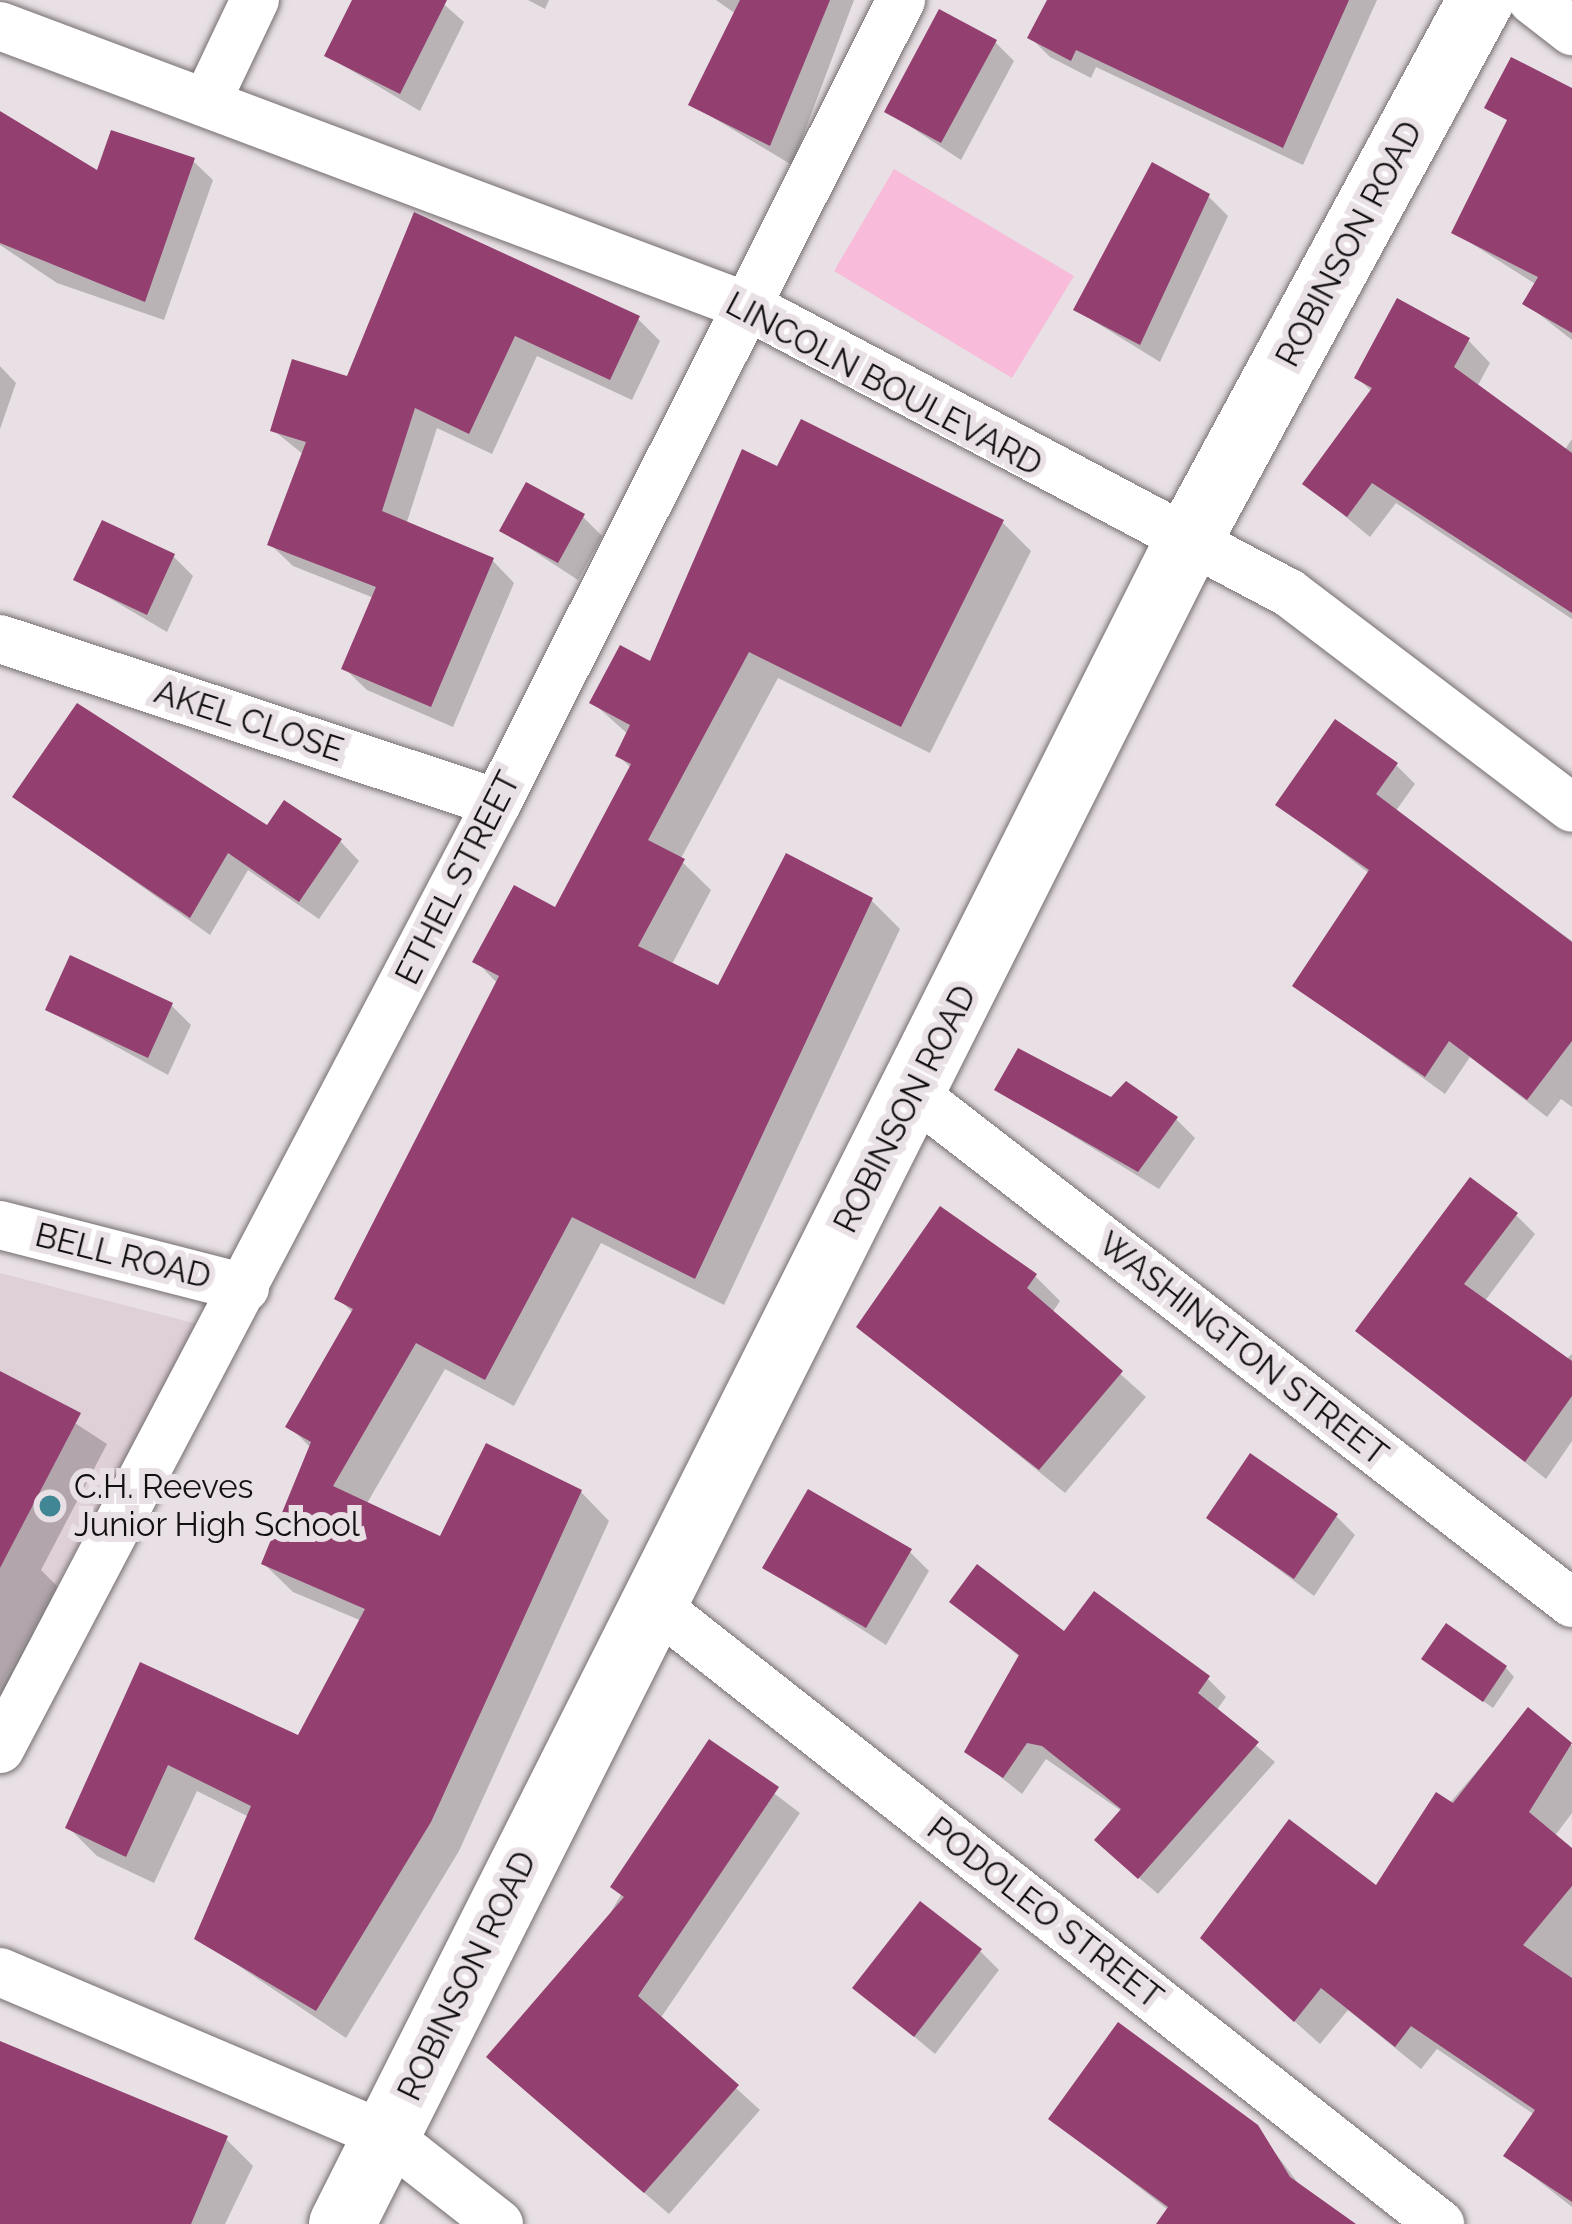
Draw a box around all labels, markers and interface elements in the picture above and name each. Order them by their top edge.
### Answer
street label: ROBINSON ROAD [1268,115,1430,373]
street label: LINCOLN BOULEVARD [719,284,1049,484]
street label: AKEL CLOSE [149,672,349,770]
street label: ETHEL STREET [387,765,529,991]
street label: ROBINSON ROAD [826,979,984,1239]
street label: BELL ROAD [31,1215,215,1297]
street label: WASHINGTON STREET [1091,1224,1395,1474]
place label: C.H. Reeves Junior High School [74,1467,361,1545]
marker: C.H. Reeves Junior High School [37,1493,63,1519]
street label: PODOLEO STREET [919,1809,1171,2017]
street label: ROBINSON ROAD [390,1845,544,2107]

